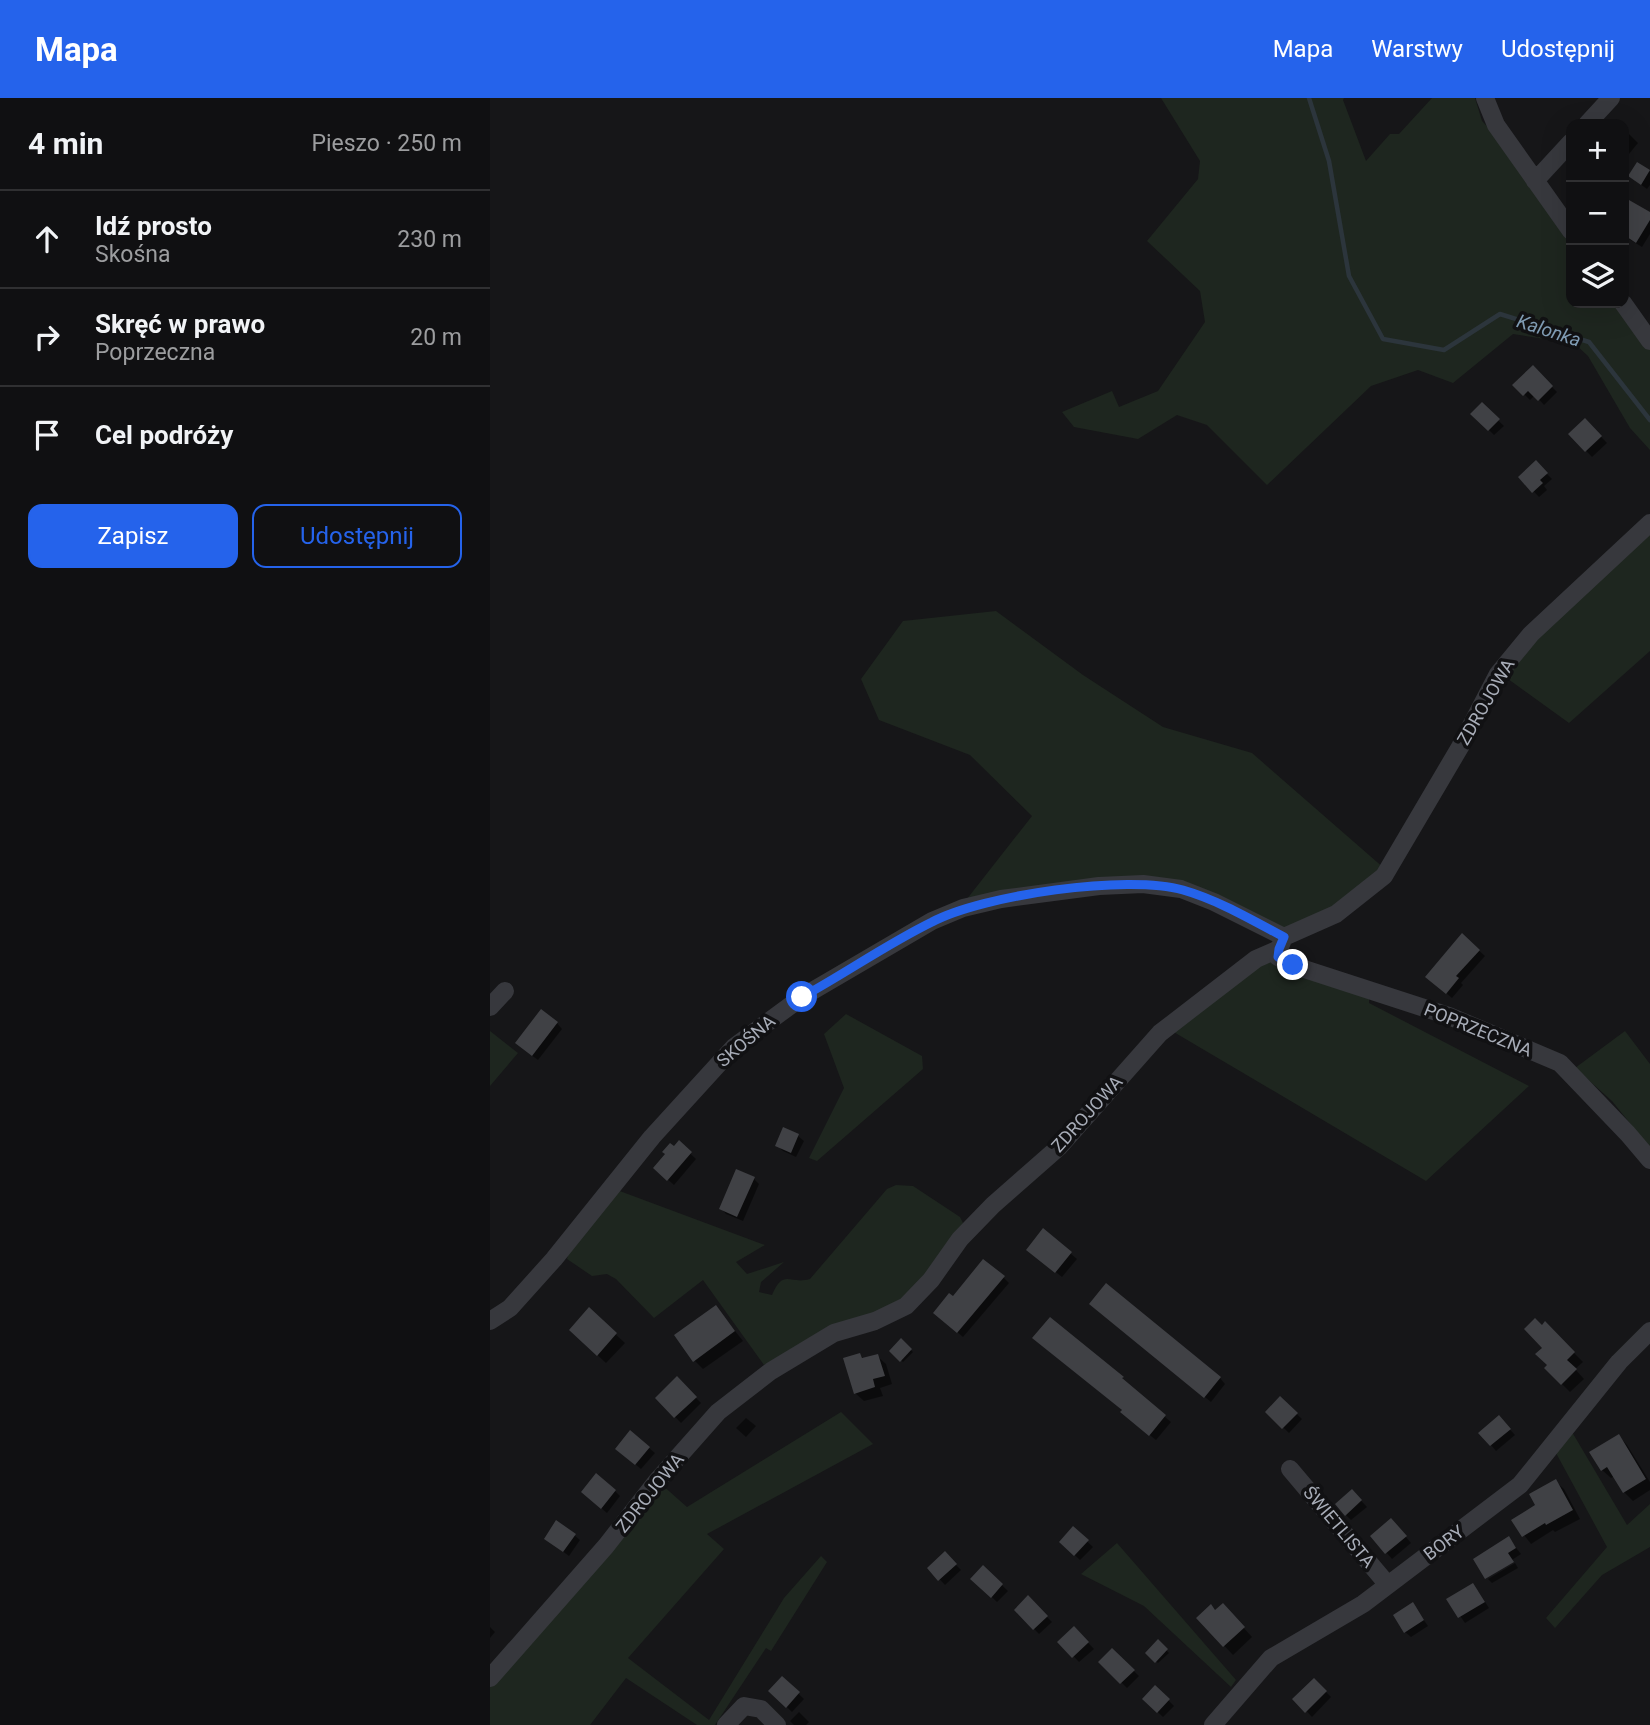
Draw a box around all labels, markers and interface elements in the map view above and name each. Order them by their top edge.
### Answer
text: Mapa [35,30,118,69]
text: Mapa [1273,35,1333,63]
text: Warstwy [1371,35,1463,63]
text: Udostępnij [1501,35,1615,63]
map controls [1566,119,1629,308]
button: + [1566,119,1629,182]
text: 4 min [28,126,103,161]
text: Pieszo · 250 m [311,130,462,157]
button: − [1566,182,1629,245]
text: Idź prosto [95,211,212,241]
icon: ahead [28,220,66,258]
text: 230 m [397,226,462,253]
text: Skośna [95,241,171,268]
button: layers [1566,245,1629,308]
text: Skręć w prawo [95,309,265,339]
water label: Kalonka [1514,309,1584,352]
icon: right [28,318,66,356]
text: 20 m [410,324,462,351]
text: Poprzeczna [95,339,215,366]
icon: arrive [28,416,66,454]
text: Cel podróży [95,420,233,450]
button: Zapisz [28,504,238,568]
button: Udostępnij [252,504,462,568]
street label: ZDROJOWA [1453,655,1519,748]
route end [1277,949,1308,980]
route start [786,981,817,1012]
street label: POPRZECZNA [1421,998,1535,1061]
street label: SKOŚNA [712,1010,779,1071]
street label: ZDROJOWA [1047,1071,1127,1156]
street label: ZDROJOWA [611,1449,688,1536]
street label: ŚWIETLISTA [1299,1482,1380,1572]
street label: BORY [1419,1521,1468,1565]

